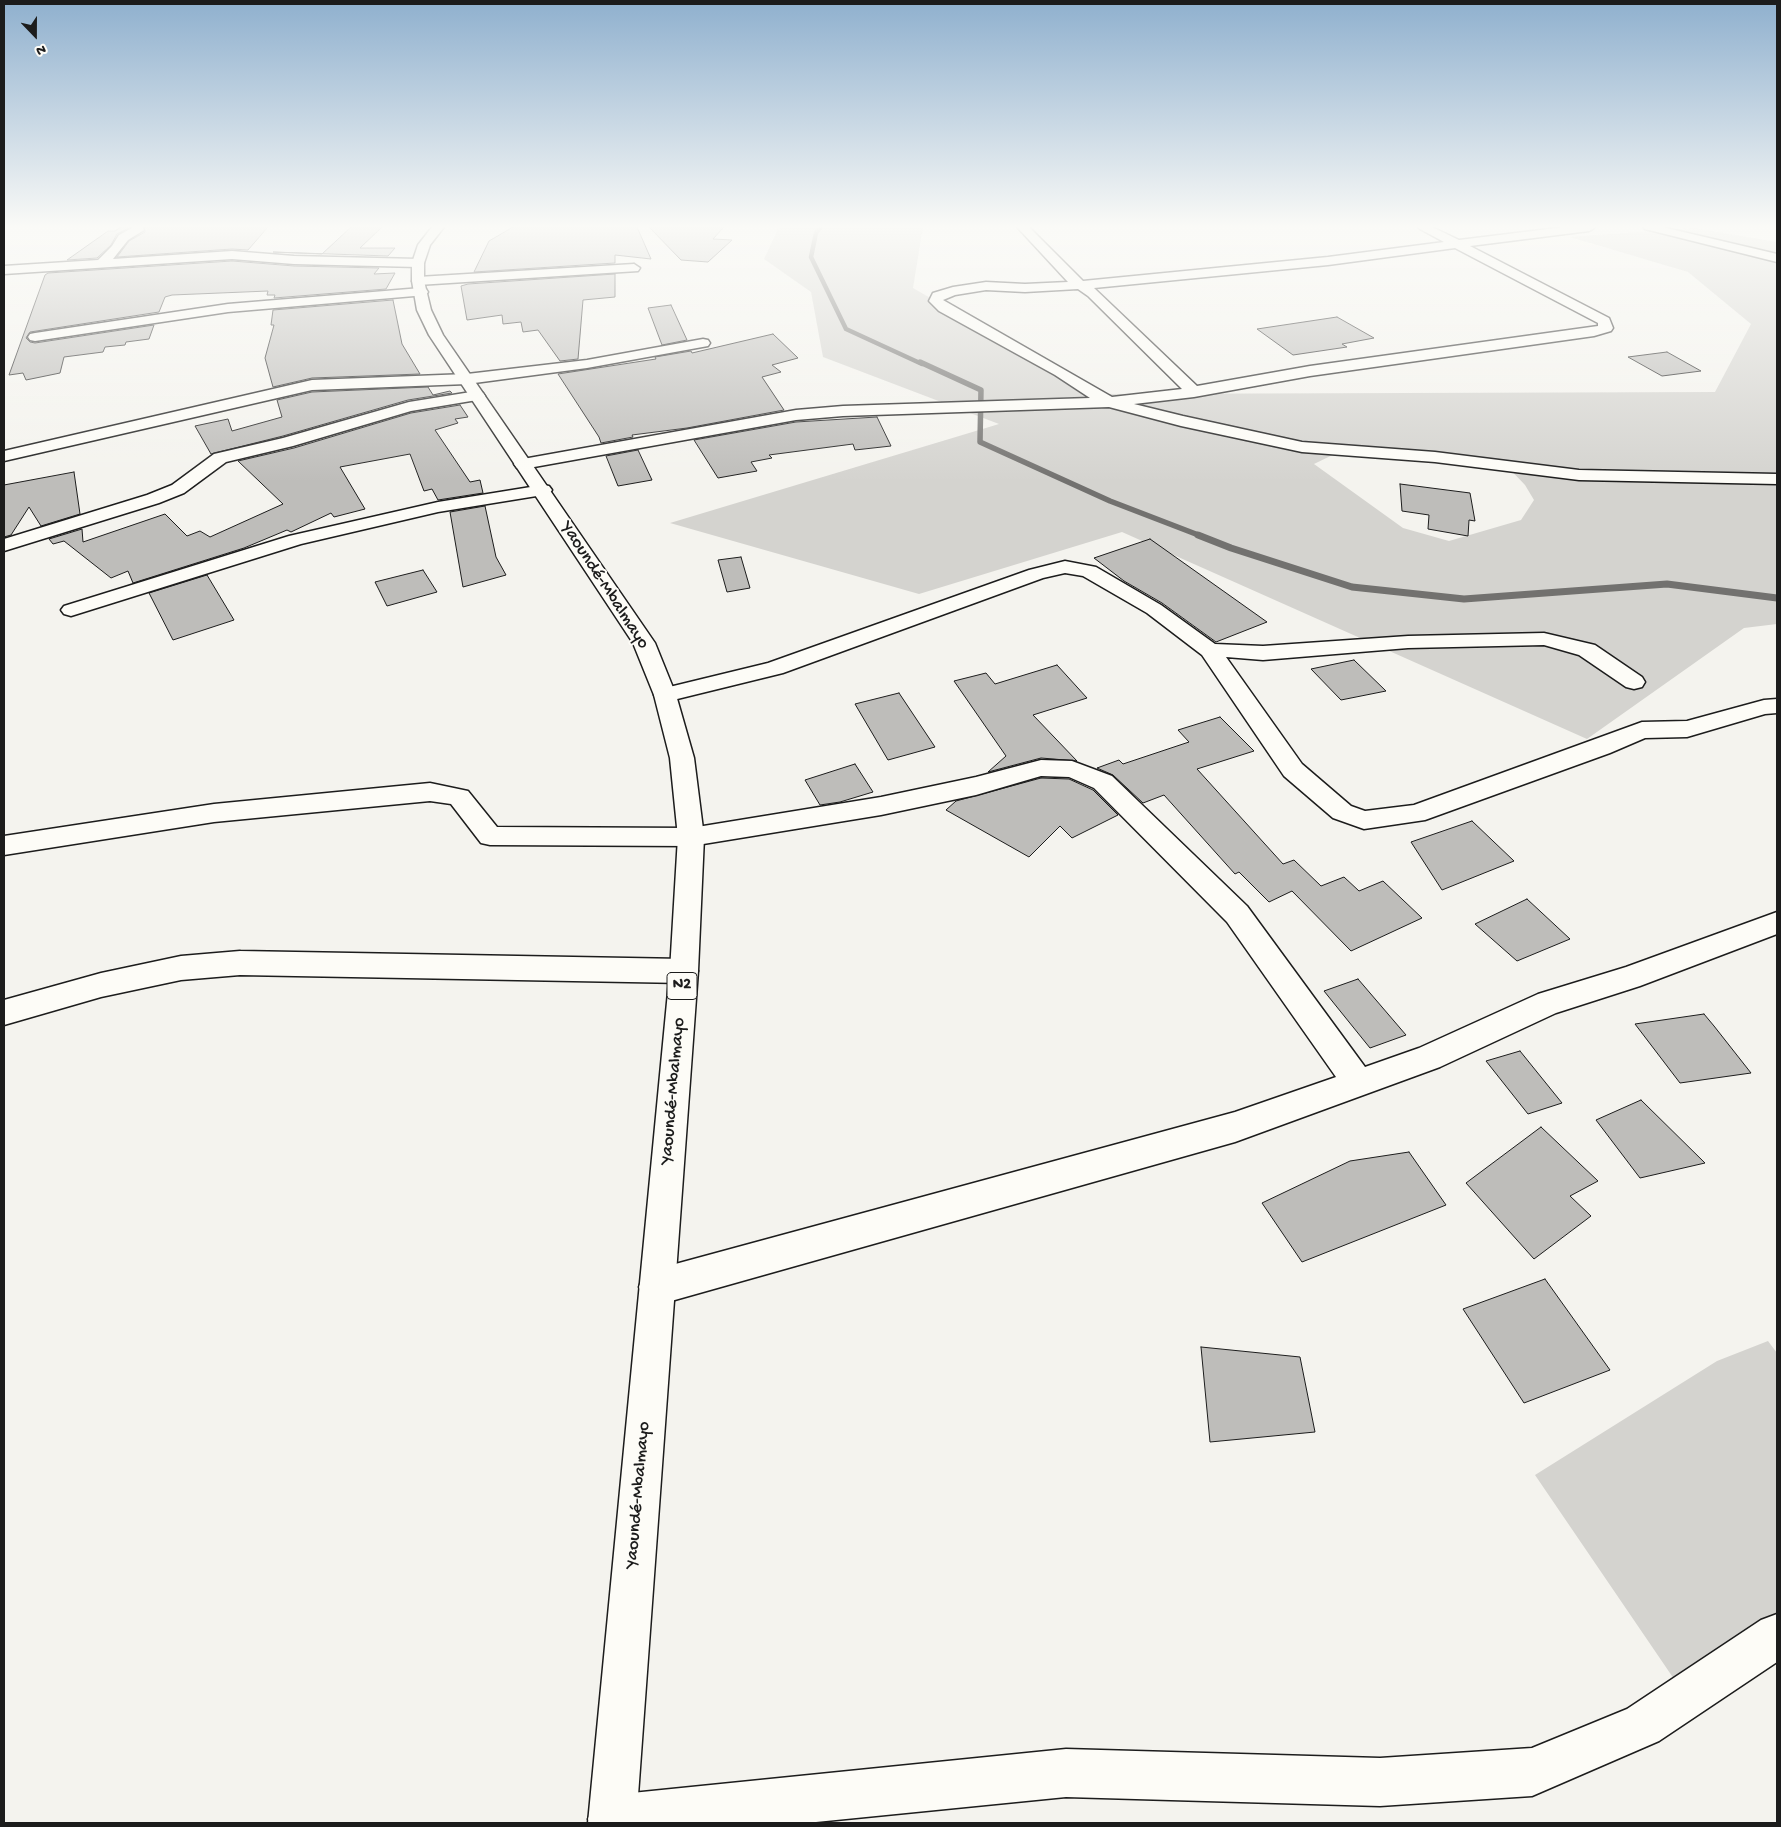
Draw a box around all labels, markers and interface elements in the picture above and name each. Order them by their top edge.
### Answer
north arrow [10,10,60,60]
text: N [33,40,48,59]
street label: Yaoundé-Mbalmayo [555,518,653,654]
road number: N2 [667,972,697,999]
street label: Yaoundé-Mbalmayo [657,1017,691,1165]
street label: Yaoundé-Mbalmayo [622,1421,656,1569]

